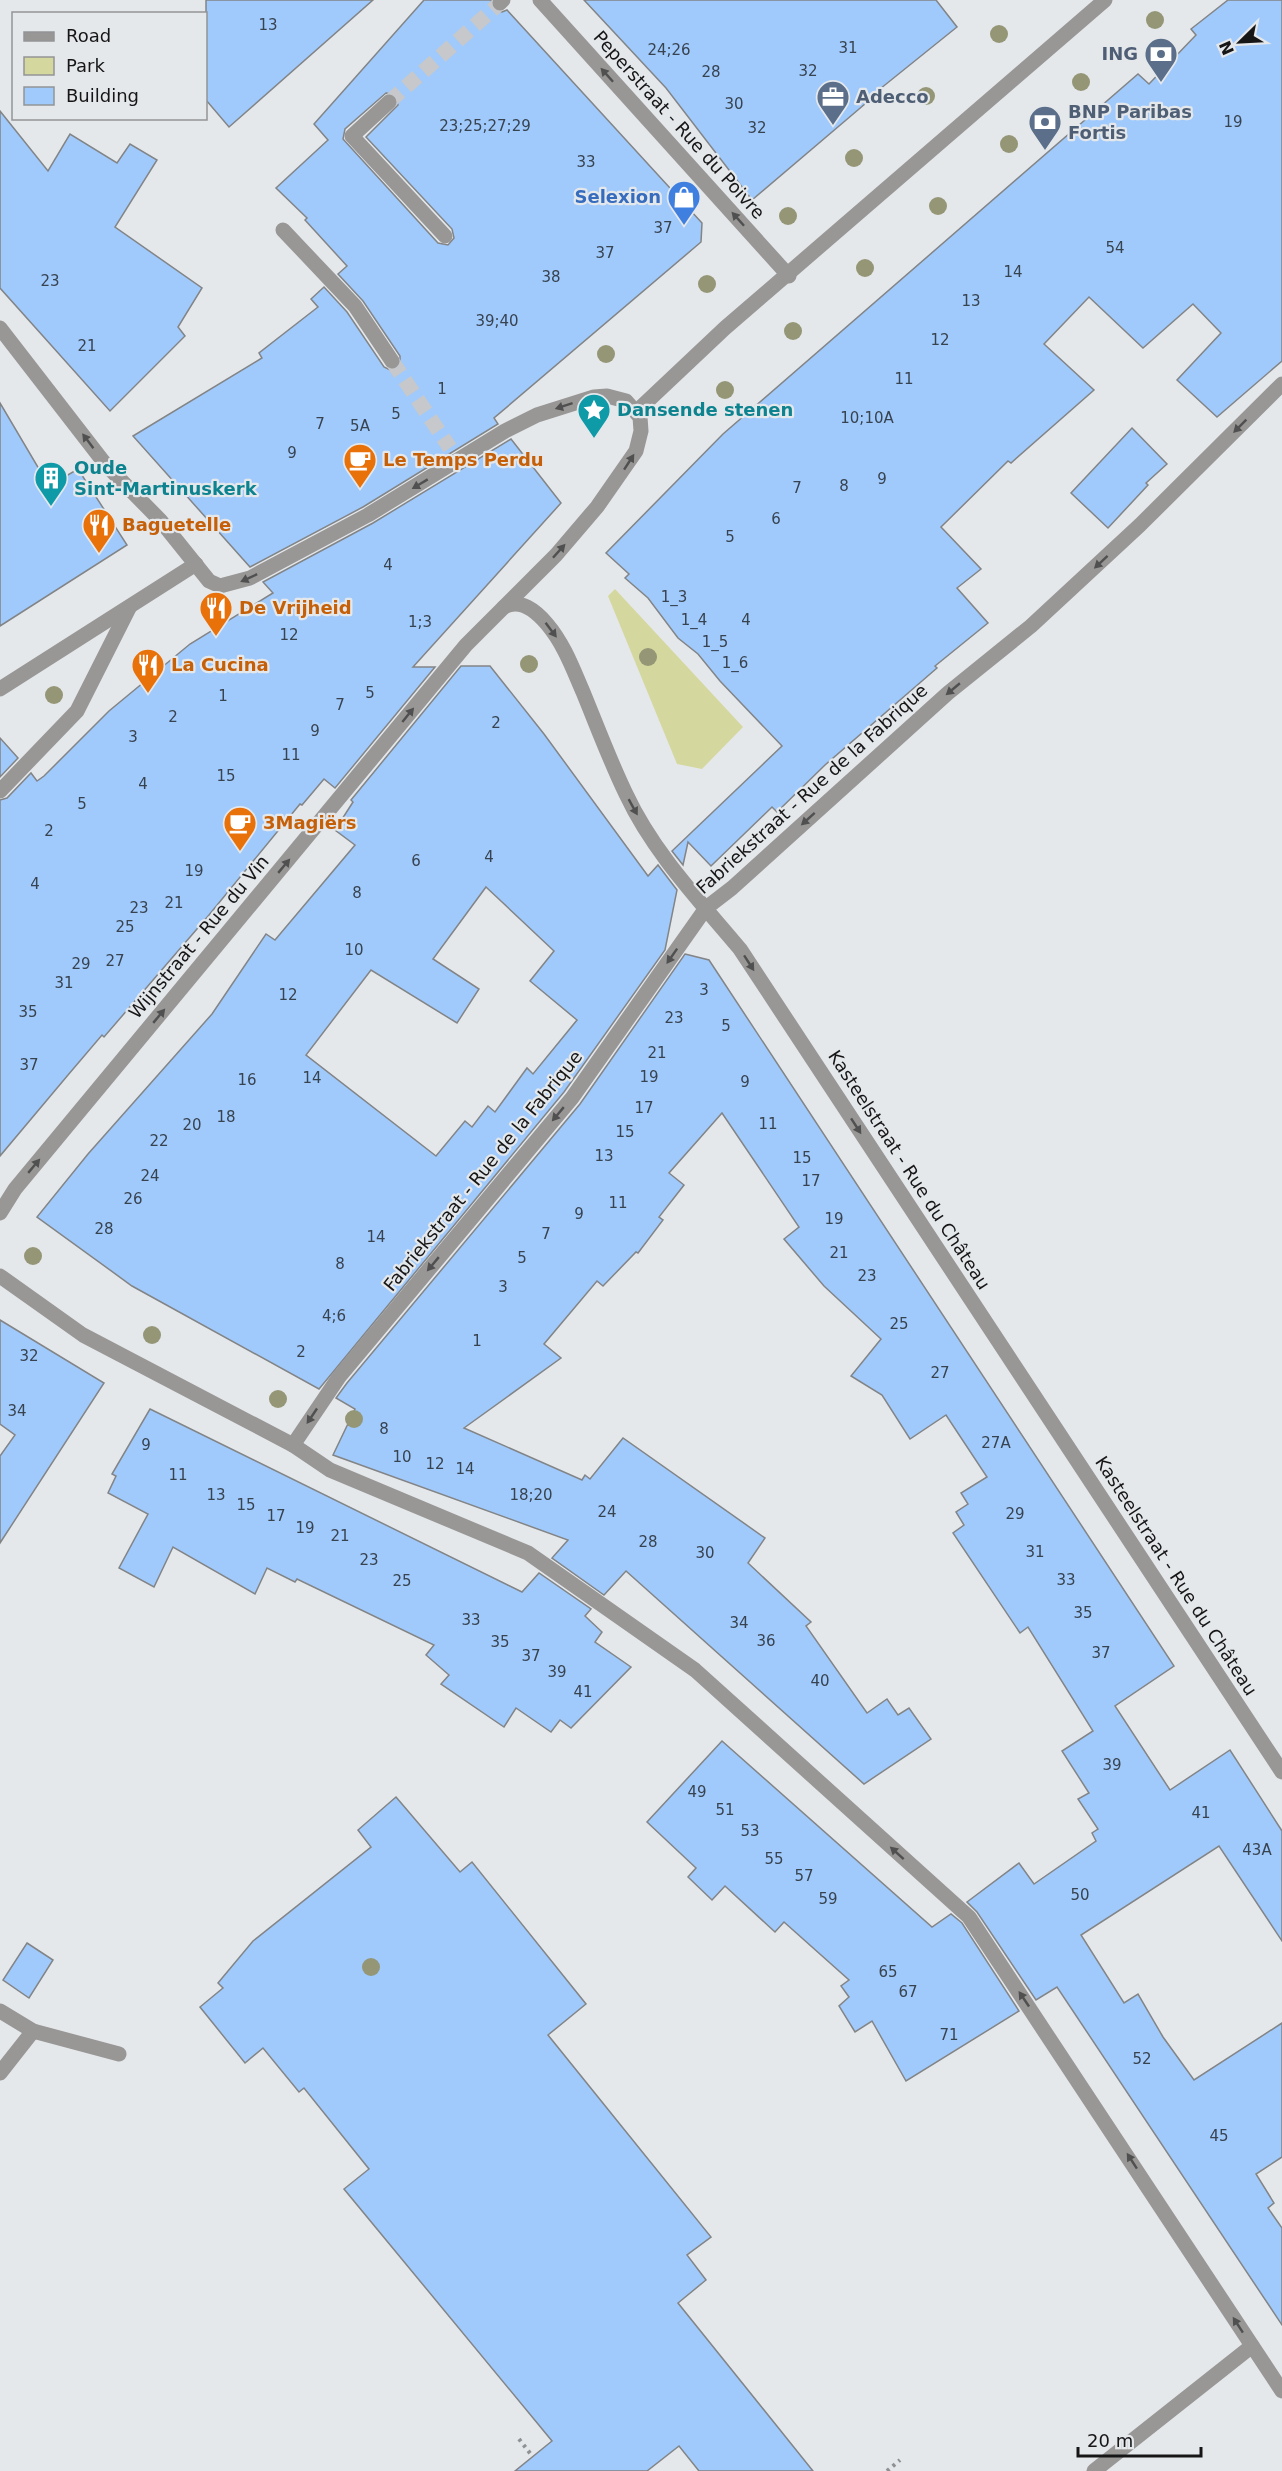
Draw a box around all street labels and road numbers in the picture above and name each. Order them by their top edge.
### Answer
street label: Peperstraat - Rue du Poivre [589,26,769,223]
street label: Fabriekstraat - Rue de la Fabrique [692,679,931,898]
street label: Wijnstraat - Rue du Vin [124,851,273,1023]
street label: Fabriekstraat - Rue de la Fabrique [379,1046,586,1295]
street label: Kasteelstraat - Rue du Château [824,1046,995,1293]
street label: Kasteelstraat - Rue du Château [1091,1452,1262,1699]

